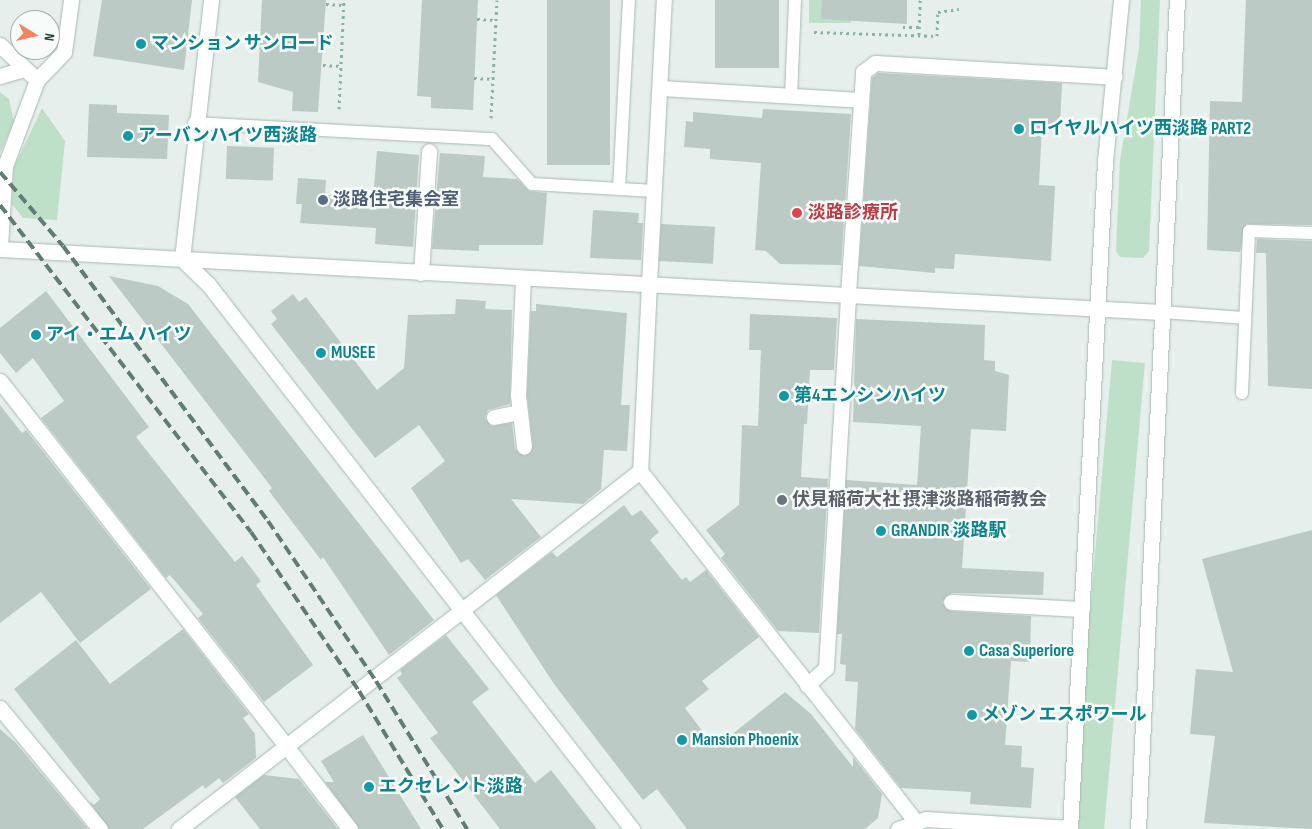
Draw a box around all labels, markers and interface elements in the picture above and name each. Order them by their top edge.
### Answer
north arrow [10,10,60,60]
text: N [40,32,58,42]
place label: マンション サンロード [151,33,334,55]
marker: マンション サンロード [135,38,147,50]
place label: ロイヤルハイツ西淡路 PART2 [1029,118,1252,140]
marker: ロイヤルハイツ西淡路 PART2 [1013,123,1025,135]
place label: アーバンハイツ西淡路 [138,125,317,147]
marker: アーバンハイツ西淡路 [122,130,134,142]
place label: 淡路住宅集会室 [333,189,459,211]
marker: 淡路住宅集会室 [317,194,329,206]
place label: 淡路診療所 [808,202,898,224]
marker: 淡路診療所 [790,206,804,220]
place label: アイ・エム ハイツ [46,324,193,346]
marker: アイ・エム ハイツ [30,329,42,341]
place label: MUSEE [331,342,375,364]
marker: MUSEE [315,347,327,359]
place label: 第4エンシンハイツ [794,385,946,407]
marker: 第4エンシンハイツ [778,390,790,402]
place label: 伏見稲荷大社 摂津淡路稲荷教会 [792,489,1047,511]
marker: 伏見稲荷大社 摂津淡路稲荷教会 [776,494,788,506]
place label: GRANDIR 淡路駅 [891,520,1007,542]
marker: GRANDIR 淡路駅 [875,525,887,537]
place label: Casa Superiore [979,640,1074,662]
marker: Casa Superiore [963,645,975,657]
place label: メゾン エスポワール [982,704,1147,726]
marker: メゾン エスポワール [966,709,978,721]
place label: Mansion Phoenix [692,729,799,751]
marker: Mansion Phoenix [676,734,688,746]
place label: エクセレント淡路 [379,776,523,798]
marker: エクセレント淡路 [363,781,375,793]

